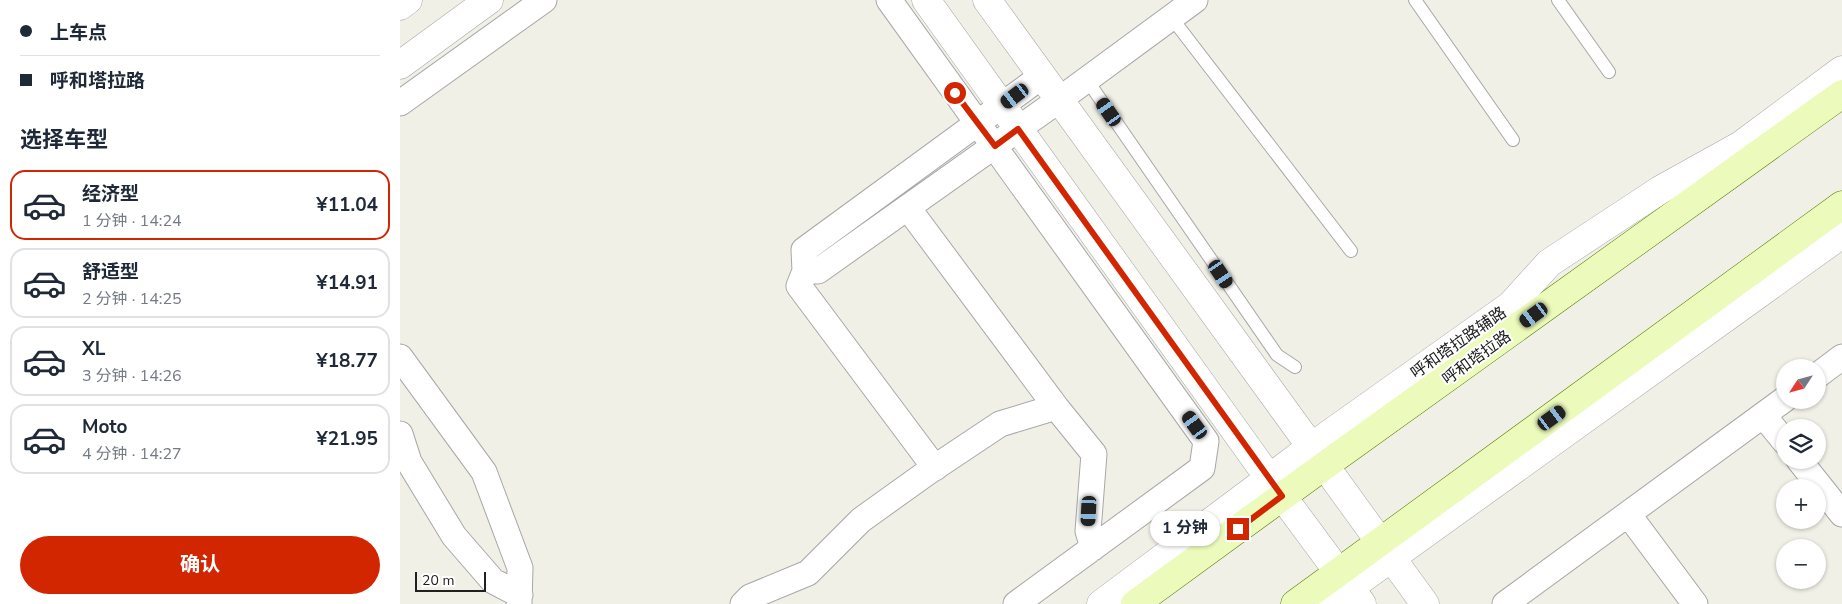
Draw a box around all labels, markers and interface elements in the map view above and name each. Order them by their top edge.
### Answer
text: 上车点 [50,20,107,46]
text: 呼和塔拉路 [50,68,145,94]
car [998,81,1031,111]
route start [944,82,966,104]
car [1094,95,1123,129]
text: 选择车型 [20,125,108,155]
text: 经济型 [82,181,139,207]
icon: car [22,183,67,228]
text: ¥11.04 [316,192,378,218]
text: 1 分钟 · 14:24 [82,210,182,232]
car [1206,257,1235,291]
text: 舒适型 [82,259,139,285]
icon: car [22,261,67,306]
text: ¥14.91 [316,270,378,296]
text: 2 分钟 · 14:25 [82,288,182,310]
car [1517,300,1550,330]
street label: 呼和塔拉路辅路 [1407,302,1509,382]
street label: 呼和塔拉路 [1438,326,1514,388]
text: XL [82,336,105,362]
icon: car [22,339,67,384]
text: ¥18.77 [316,348,378,374]
north arrow [1776,359,1826,409]
map controls [1776,359,1826,589]
text: 3 分钟 · 14:26 [82,365,182,387]
car [1535,403,1568,433]
car [1180,408,1209,442]
text: Moto [82,414,128,440]
icon: car [22,417,67,462]
button: layers [1776,419,1826,469]
text: ¥21.95 [316,426,378,452]
text: 4 分钟 · 14:27 [82,443,182,465]
button: + [1776,479,1826,529]
car [1080,496,1097,526]
callout: 1 分钟 [1150,512,1220,546]
text: 1 分钟 [1162,517,1208,539]
route end [1227,518,1249,540]
button: 确认 [20,536,380,594]
button: − [1776,539,1826,589]
scale bar [415,569,486,592]
text: 20 m [422,571,454,590]

